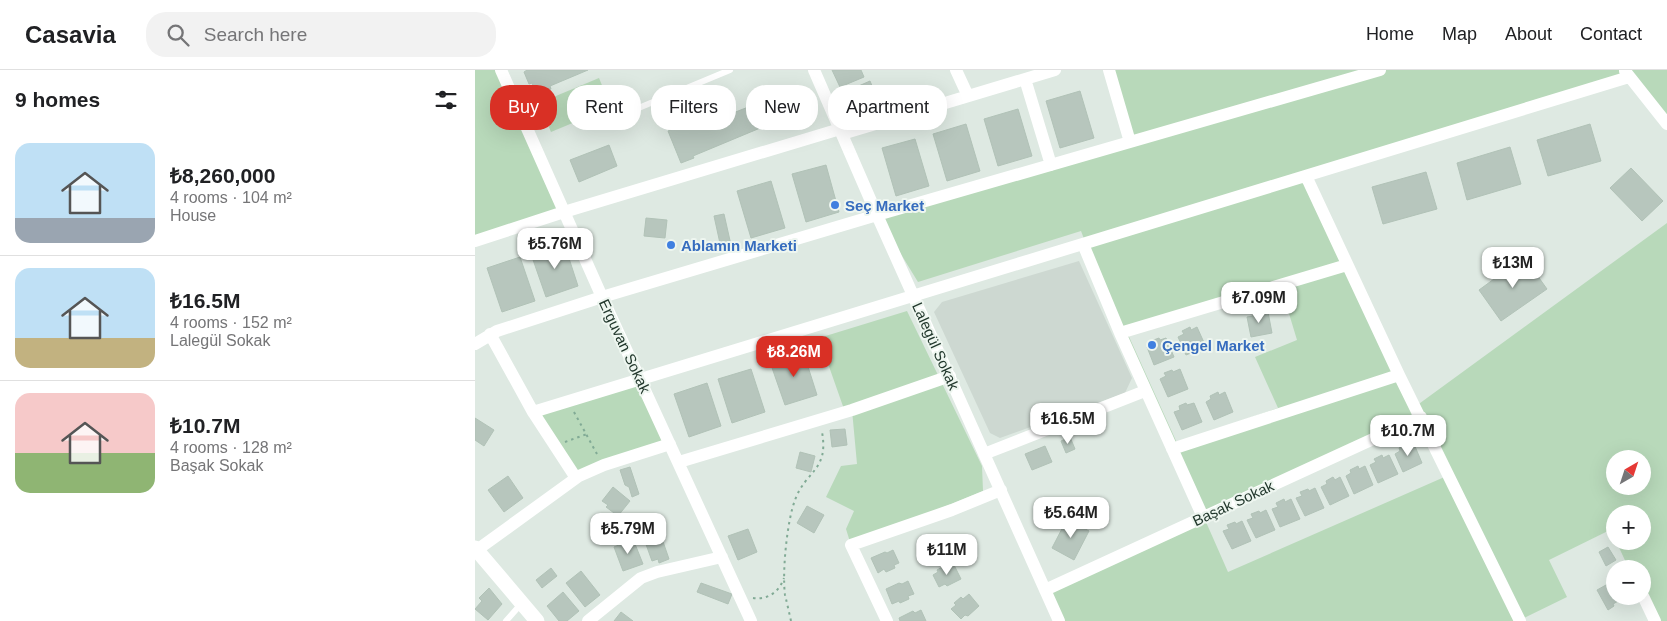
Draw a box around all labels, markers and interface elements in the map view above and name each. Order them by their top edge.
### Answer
search box [146,12,496,57]
text: Casavia [25,21,116,48]
icon: search [164,21,192,49]
text: Search here [204,24,307,45]
text: Home [1366,24,1414,44]
text: Map [1442,24,1477,44]
text: About [1505,24,1552,44]
text: Contact [1580,24,1642,44]
chip: Buy [490,85,557,130]
chip: Rent [567,85,641,130]
chip: Filters [651,85,736,130]
chip: New [746,85,818,130]
chip: Apartment [828,85,947,130]
icon: filters [432,86,460,114]
text: 9 homes [15,88,100,111]
icon: home [55,163,115,223]
text: ₺8,260,000 [170,164,275,187]
text: 4 rooms · 104 m² [170,189,292,206]
place label: Seç Market [845,197,924,214]
marker: Seç Market [829,199,841,211]
text: House [170,207,216,224]
pin: ₺5.76M [514,228,596,270]
text: ₺5.76M [528,235,582,252]
place label: Ablamın Marketi [681,237,797,254]
marker: Ablamın Marketi [665,239,677,251]
pin: ₺13M [1483,246,1543,289]
text: ₺13M [1493,254,1533,271]
pin: ₺7.09M [1218,282,1300,324]
icon: home [55,288,115,348]
text: ₺16.5M [170,289,240,312]
text: ₺7.09M [1232,289,1286,306]
street label: Erguvan Sokak [596,296,654,396]
street label: Lalegül Sokak [909,299,963,393]
text: 4 rooms · 152 m² [170,314,292,331]
text: Lalegül Sokak [170,332,271,349]
pin: ₺8.26M [753,336,835,378]
place label: Çengel Market [1162,337,1265,354]
marker: Çengel Market [1146,339,1158,351]
text: ₺8.26M [767,343,821,360]
pin: ₺16.5M [1027,402,1109,445]
text: ₺16.5M [1041,410,1095,427]
icon: home [55,413,115,473]
text: ₺10.7M [170,414,240,437]
pin: ₺10.7M [1367,414,1449,457]
text: ₺10.7M [1381,422,1435,439]
text: 4 rooms · 128 m² [170,439,292,456]
north arrow [1606,450,1651,495]
map controls [1606,450,1651,605]
text: Başak Sokak [170,457,263,474]
street label: Başak Sokak [1190,477,1277,529]
pin: ₺5.64M [1030,496,1112,539]
text: ₺5.64M [1044,504,1098,521]
button: + [1606,505,1651,550]
pin: ₺5.79M [587,512,669,555]
text: ₺5.79M [601,520,655,537]
pin: ₺11M [917,534,977,576]
text: ₺11M [927,541,967,558]
button: − [1606,560,1651,605]

